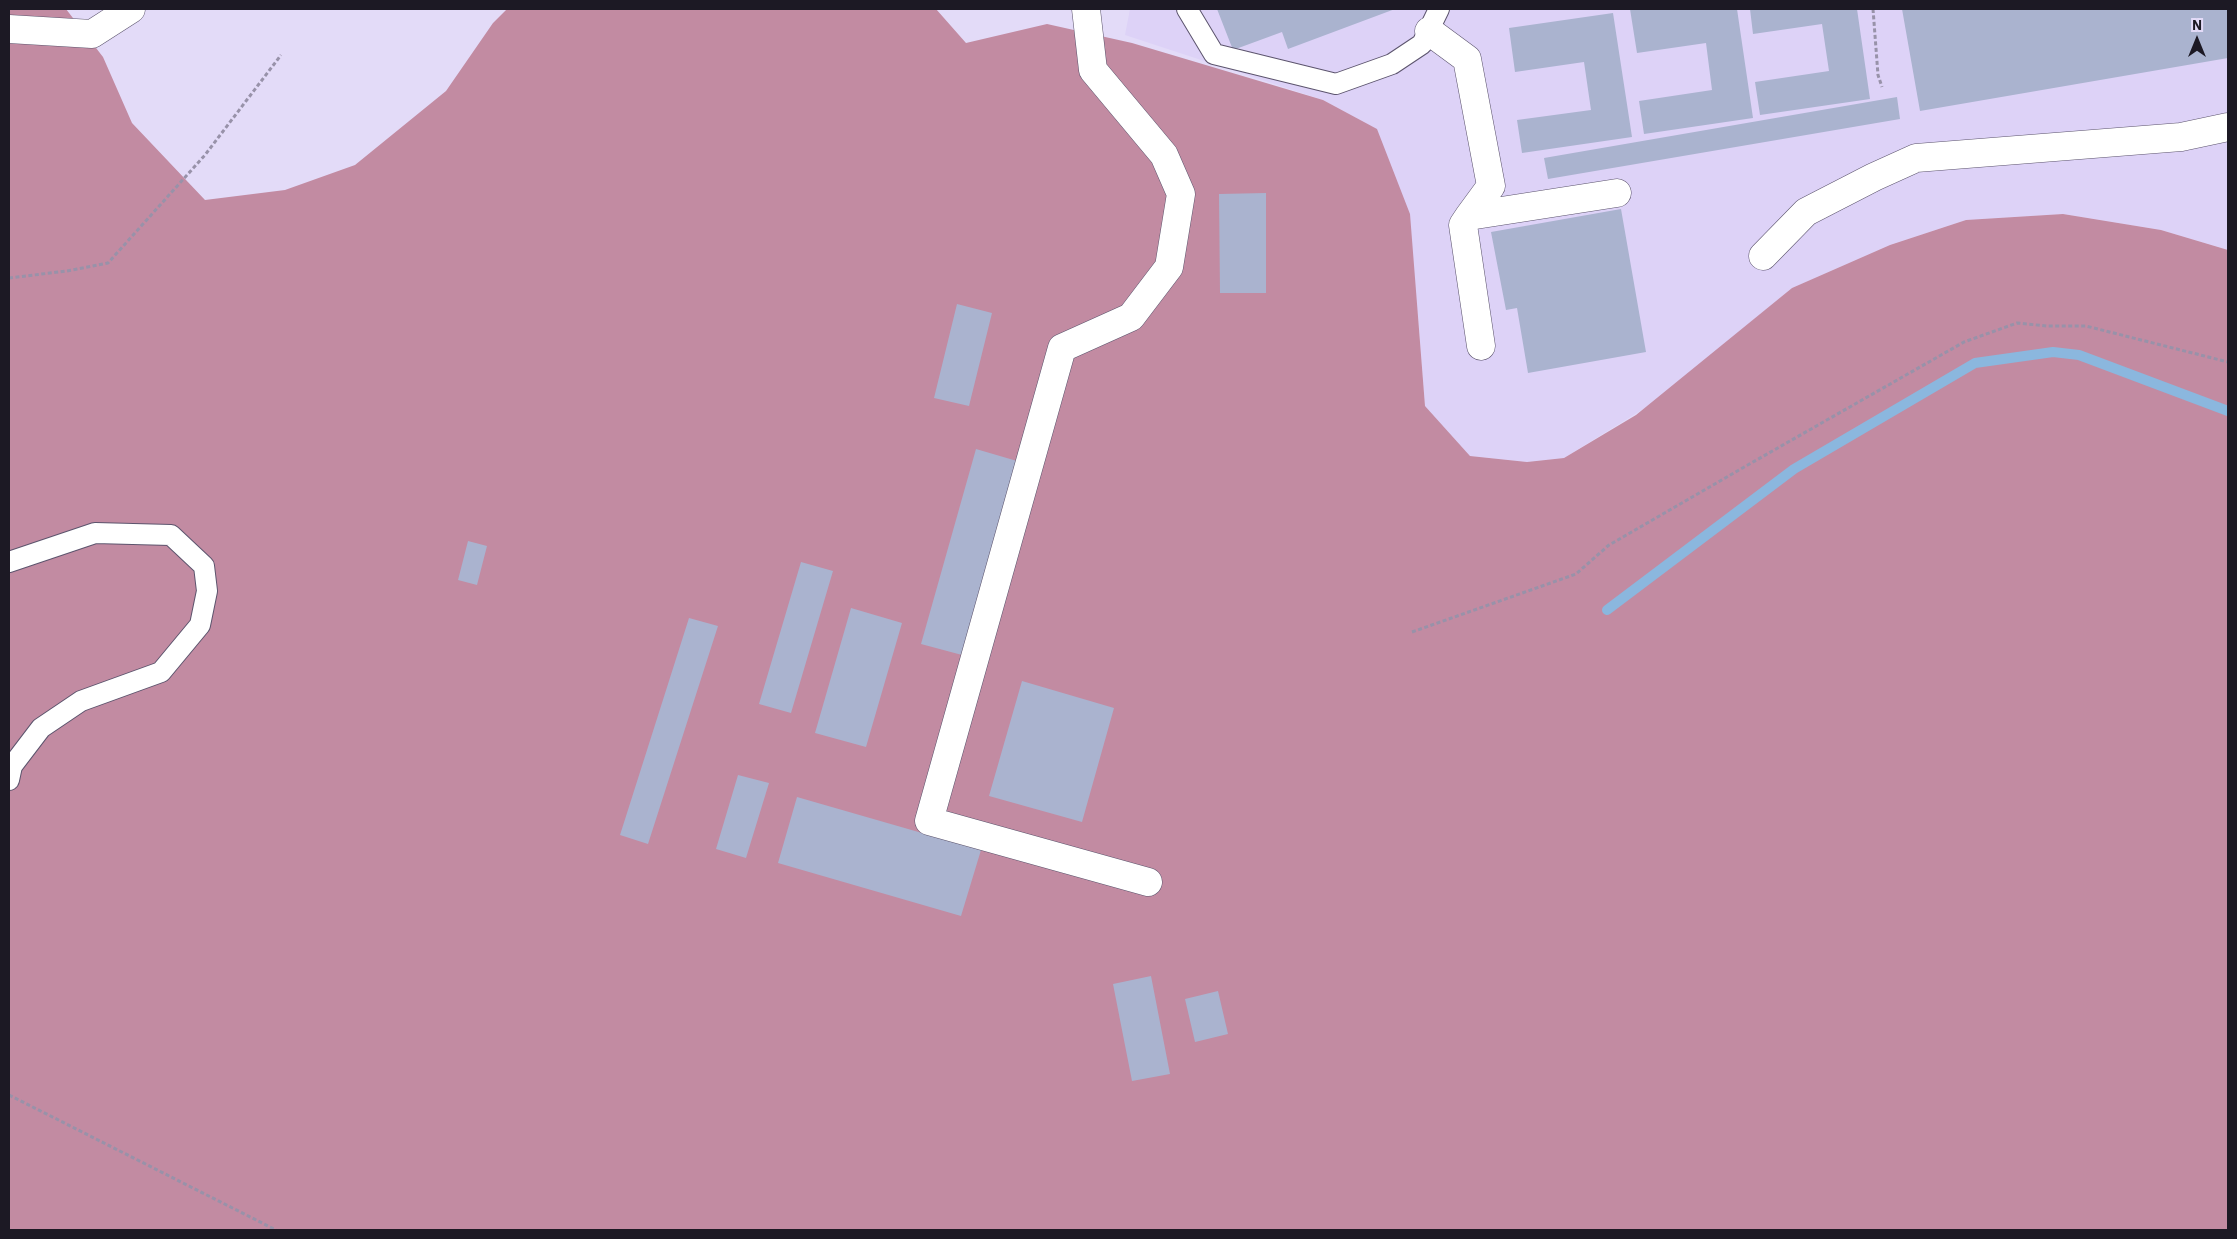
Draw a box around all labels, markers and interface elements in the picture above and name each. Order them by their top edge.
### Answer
north arrow [2172,15,2222,65]
text: N [2192,16,2202,34]

